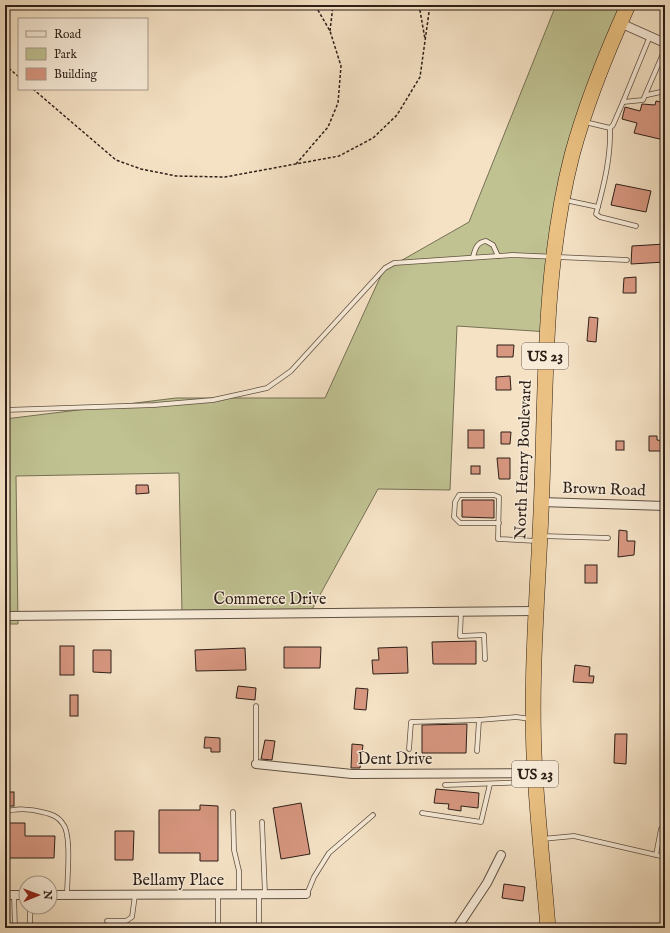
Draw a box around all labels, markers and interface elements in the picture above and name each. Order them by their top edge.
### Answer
legend [18,18,148,90]
text: Road [54,27,82,42]
text: Park [54,47,77,62]
text: Building [54,67,98,82]
road number: US 23 [522,343,568,369]
street label: North Henry Boulevard [511,380,537,540]
street label: Brown Road [562,479,647,501]
street label: Commerce Drive [214,590,326,610]
street label: Dent Drive [358,750,432,770]
road number: US 23 [512,761,558,787]
street label: Bellamy Place [132,871,224,891]
north arrow [18,875,58,915]
text: N [40,889,54,900]

